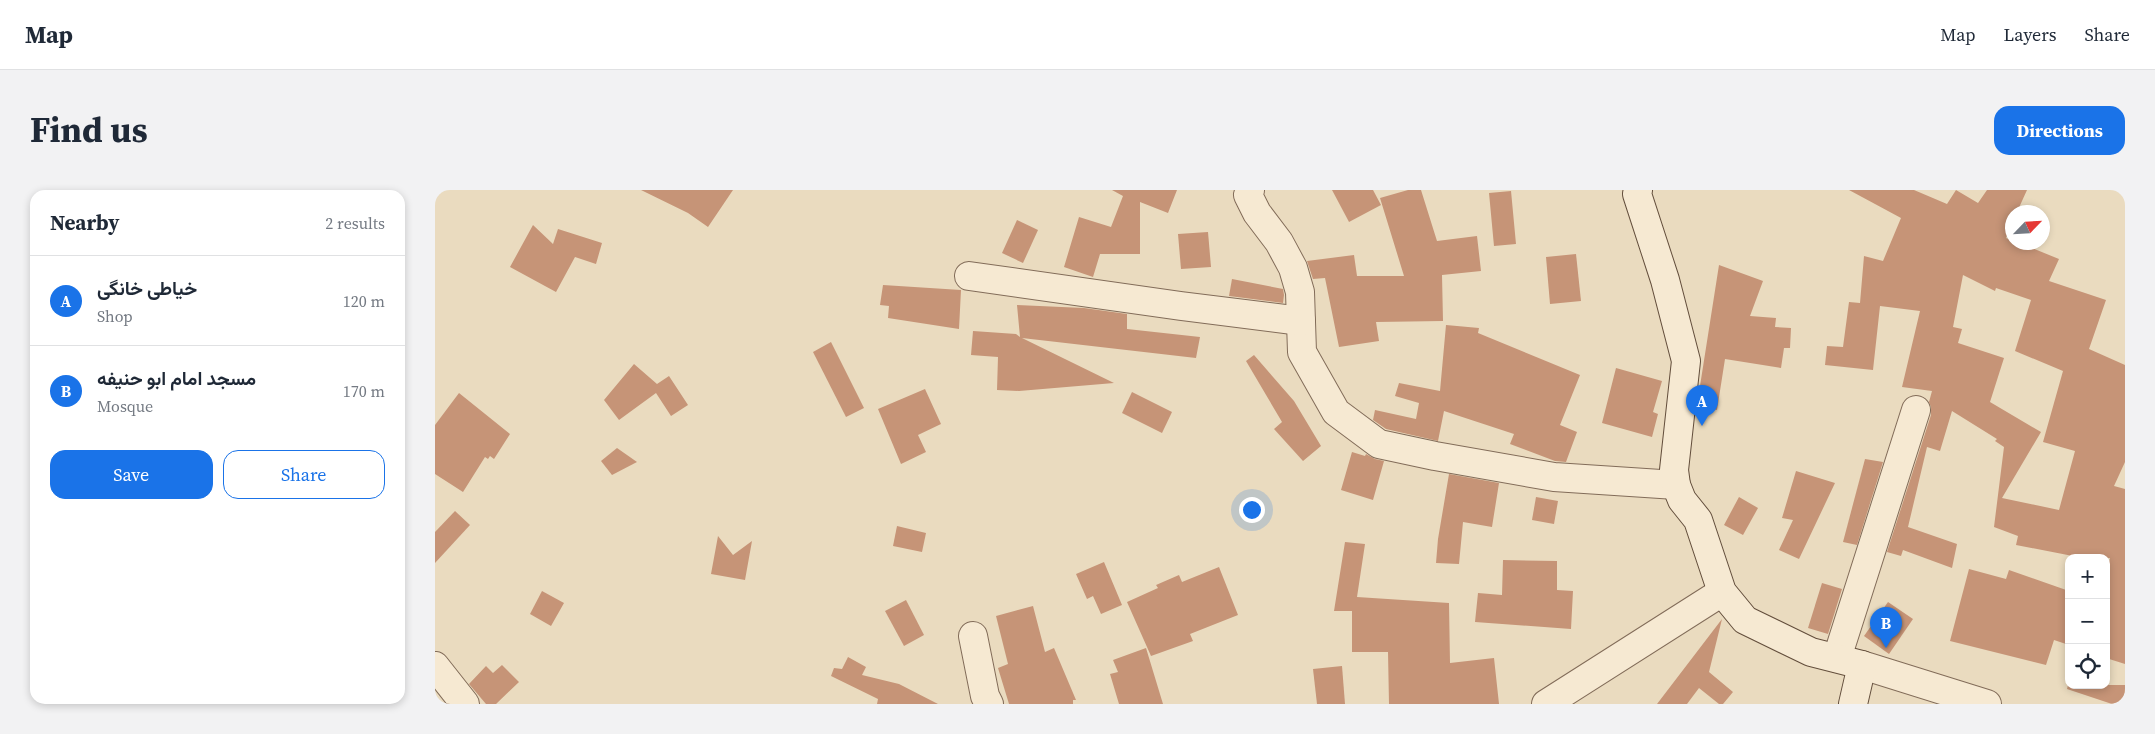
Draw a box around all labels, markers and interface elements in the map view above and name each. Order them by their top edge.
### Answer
text: Map [25,18,73,51]
text: Map [1940,22,1975,47]
text: Layers [2003,22,2056,47]
text: Share [2084,22,2130,47]
text: Find us [30,106,148,154]
button: Directions [1994,106,2125,155]
north arrow [2005,205,2050,250]
text: Nearby [50,208,120,237]
text: 2 results [325,212,385,234]
text: خیاطی خانگی [97,275,197,301]
text: A [61,290,71,312]
text: 120 m [343,290,385,312]
text: Shop [97,305,133,327]
text: مسجد امام ابو حنیفه [97,365,256,391]
text: B [61,380,71,402]
text: 170 m [343,380,385,402]
pin: A [1686,385,1718,426]
text: Mosque [97,395,153,417]
button: Save [50,450,213,499]
button: Share [223,450,385,499]
your location [1239,497,1265,523]
map controls [2065,554,2110,689]
button: + [2065,554,2110,599]
button: − [2065,599,2110,644]
pin: B [1870,607,1902,648]
button: locate [2065,644,2110,689]

